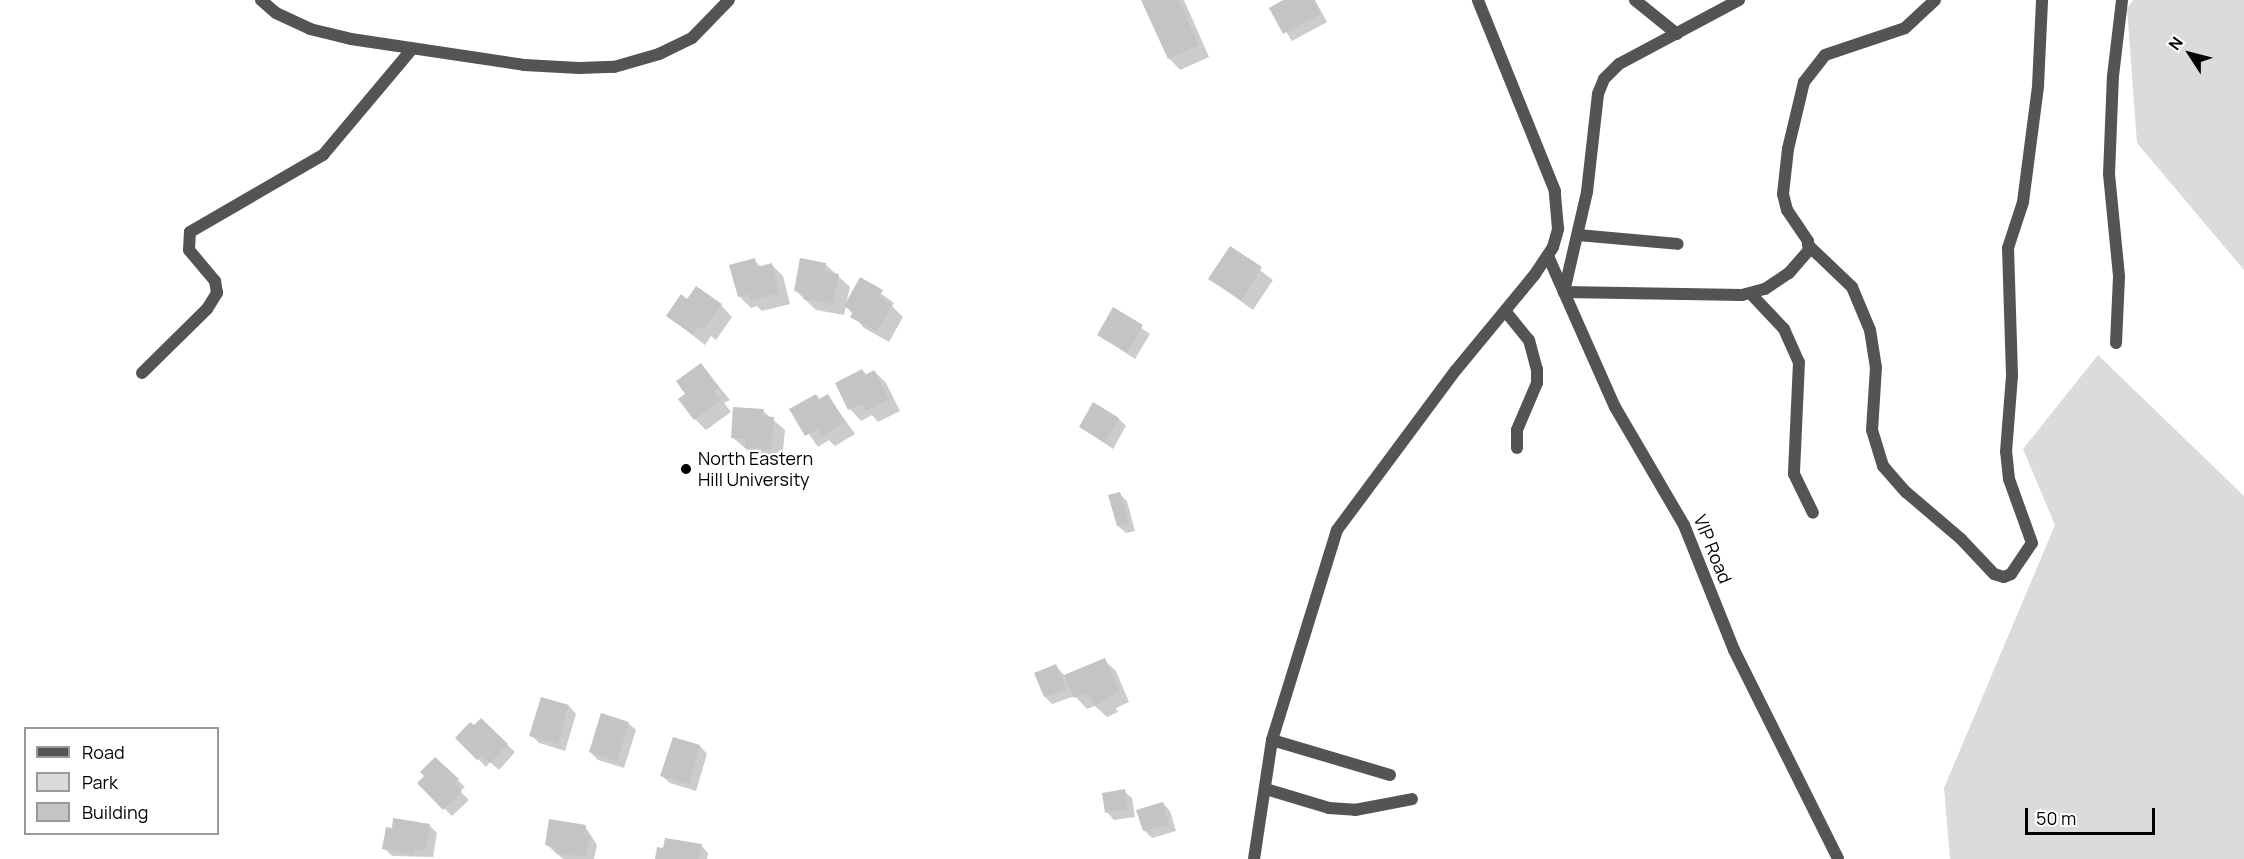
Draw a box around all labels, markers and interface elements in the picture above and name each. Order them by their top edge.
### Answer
north arrow [2160,24,2220,84]
text: N [2163,32,2188,55]
place label: North Eastern Hill University [698,448,813,490]
marker: North Eastern Hill University [679,462,693,476]
street label: VIP Road [1689,511,1737,587]
legend [24,727,219,835]
text: Road [82,740,125,764]
text: Park [82,770,118,794]
scale bar [2028,796,2158,834]
text: Building [82,800,148,824]
text: 50 m [2036,806,2076,830]

